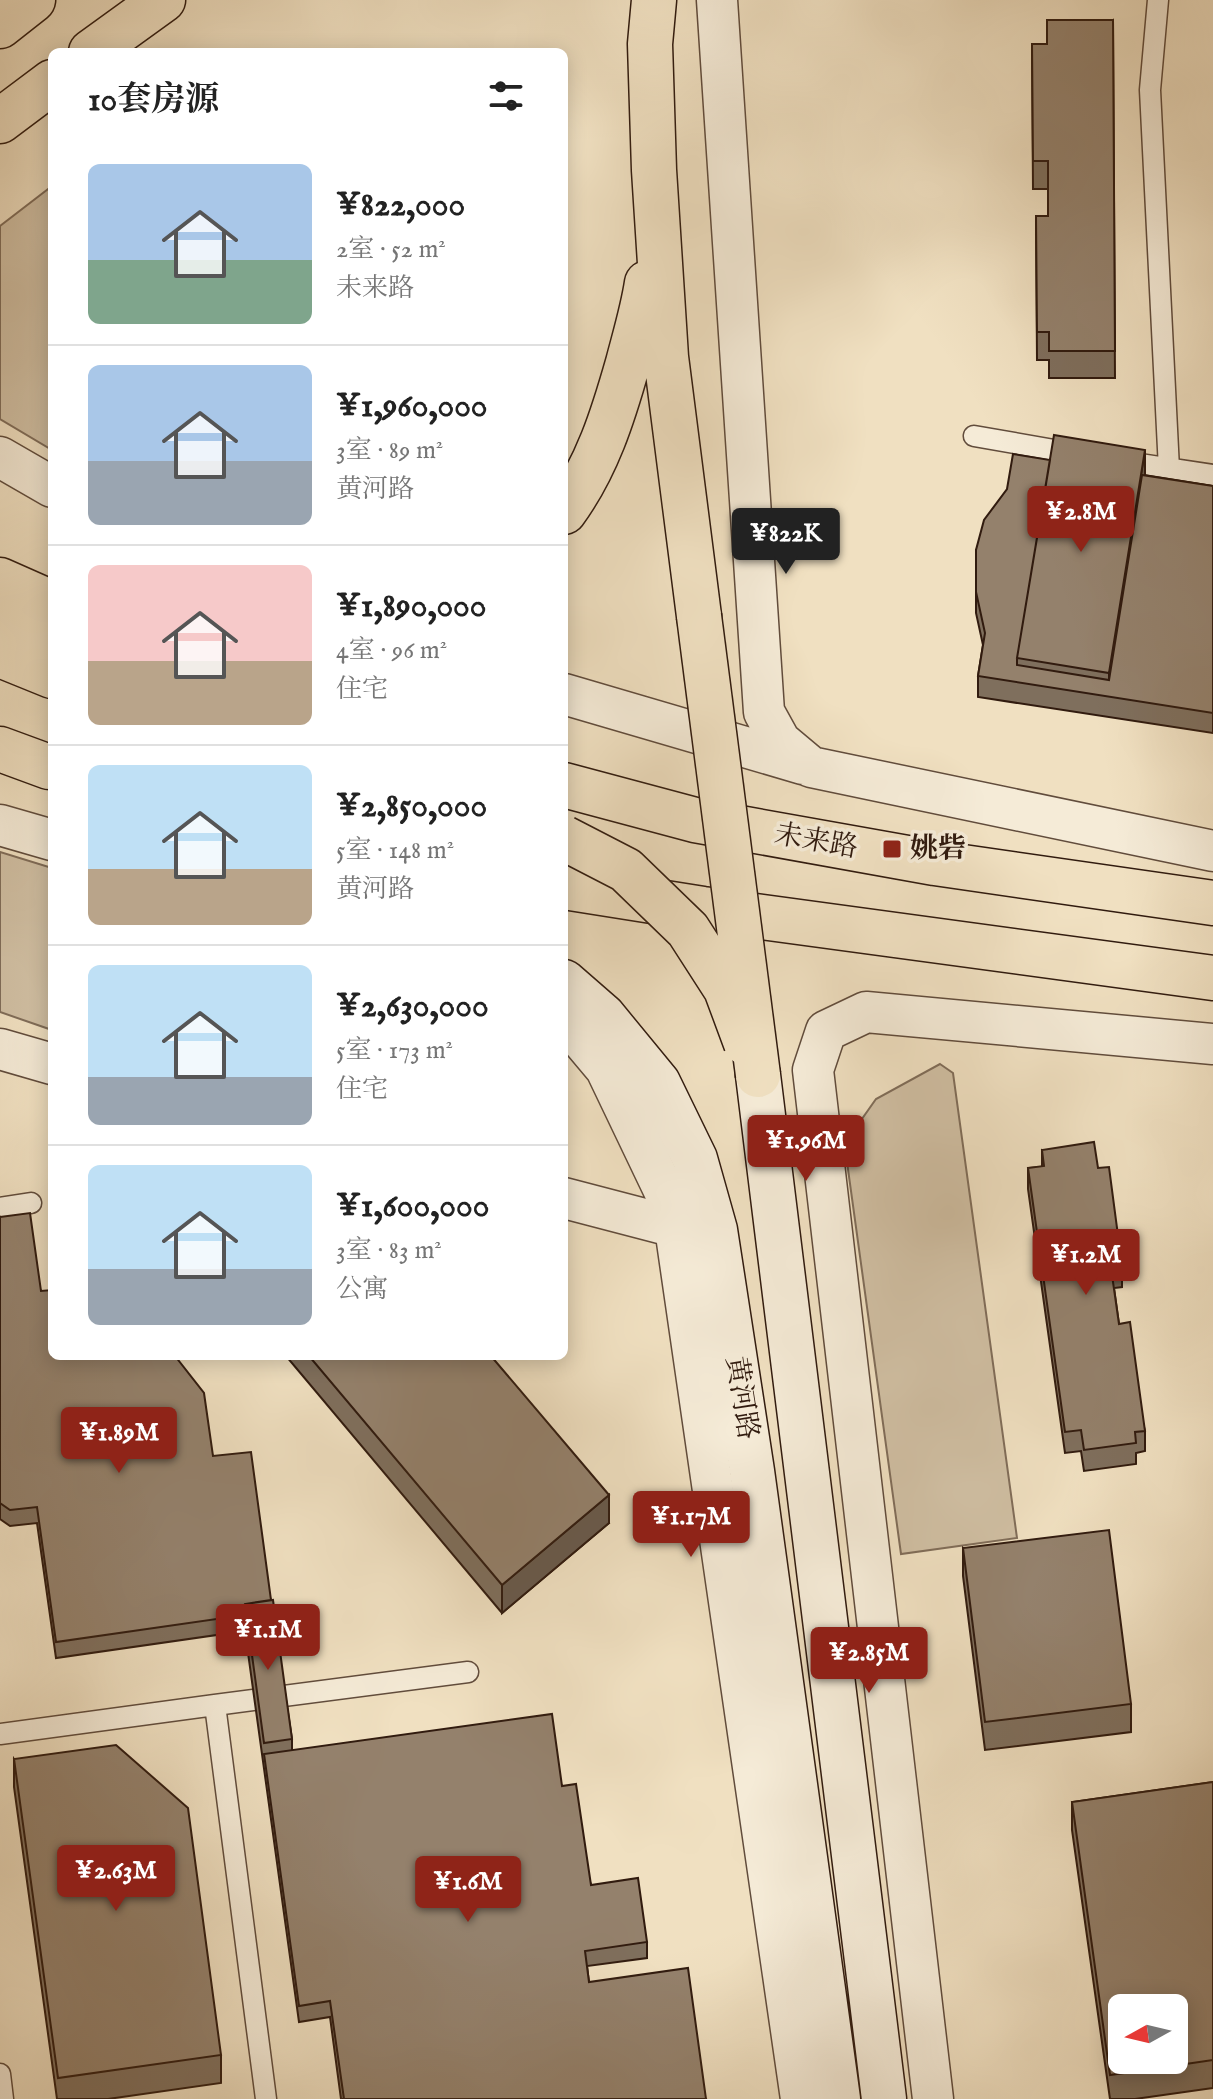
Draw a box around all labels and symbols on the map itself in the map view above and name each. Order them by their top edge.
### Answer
pin: ¥2.8M [1025,486,1137,554]
pin: ¥822K [730,508,842,576]
street label: 未来路 [772,817,860,867]
place label: 姚砦 [910,832,966,867]
marker: 姚砦 [881,838,903,860]
pin: ¥1.96M [741,1115,871,1183]
pin: ¥1.2M [1030,1229,1142,1297]
street label: 黄河路 [717,1354,765,1442]
pin: ¥1.89M [54,1407,184,1475]
pin: ¥1.17M [626,1491,756,1559]
pin: ¥1.1M [212,1604,324,1672]
pin: ¥2.85M [804,1627,934,1695]
pin: ¥2.63M [51,1845,181,1913]
pin: ¥1.6M [412,1856,524,1924]
north arrow [1108,1994,1188,2074]

